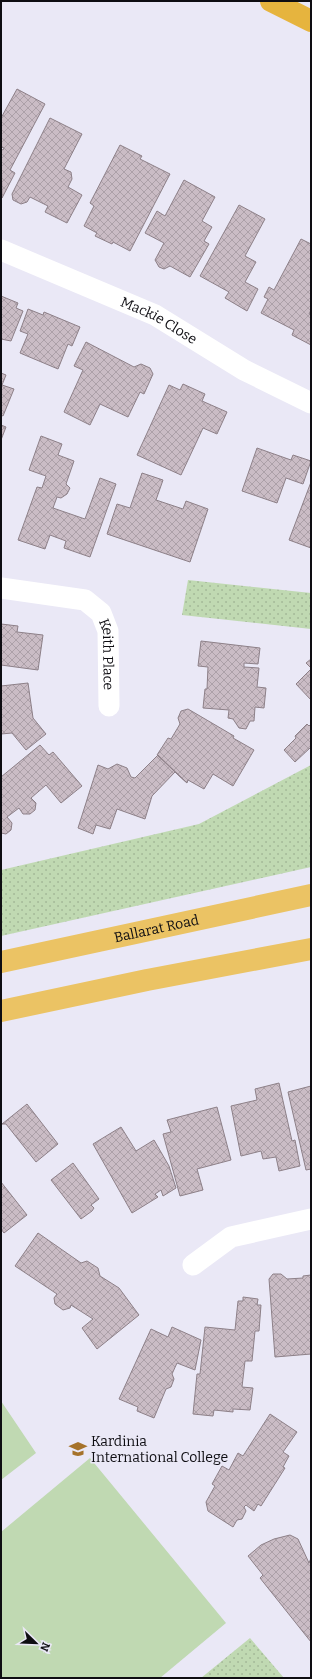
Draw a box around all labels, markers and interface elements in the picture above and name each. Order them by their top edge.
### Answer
street label: Mackie Close [118,294,200,348]
street label: Keith Place [95,616,117,690]
street label: Ballarat Road [113,911,200,946]
place label: Kardinia International College [91,1433,228,1466]
school or university icon: Kardinia International College [68,1439,88,1459]
north arrow [16,1623,56,1663]
text: N [37,1640,52,1654]

